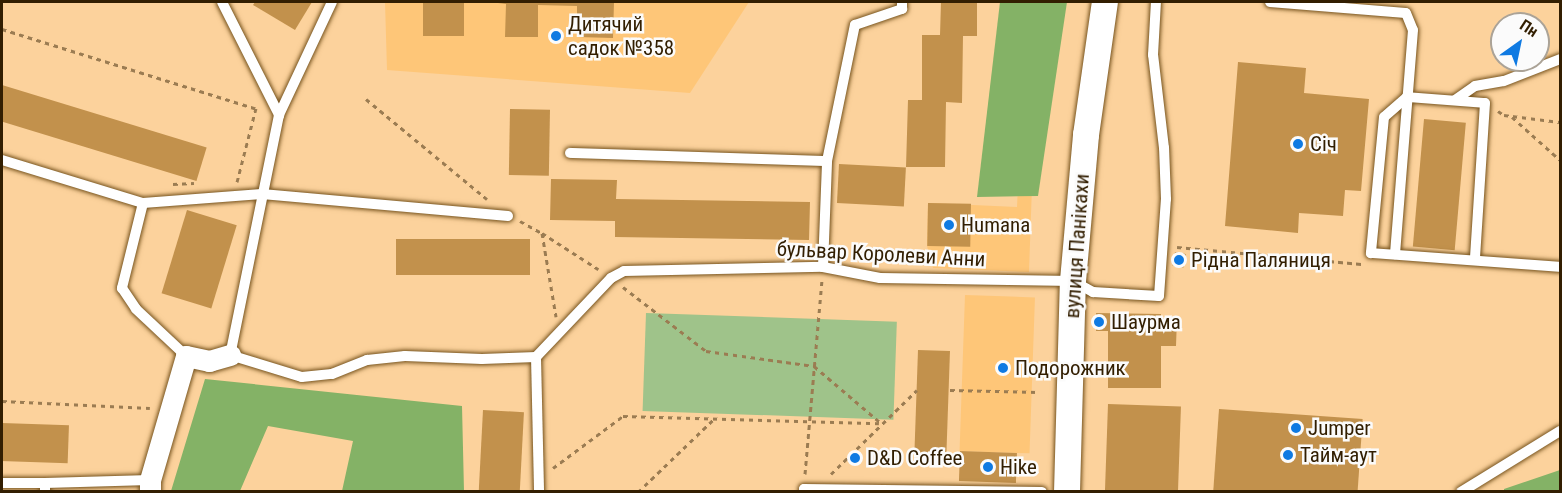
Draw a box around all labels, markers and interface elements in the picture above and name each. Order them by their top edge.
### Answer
place label: Дитячий садок №358 [568,11,674,61]
north arrow [1490,12,1550,72]
text: Пн [1516,15,1542,41]
marker: Дитячий садок №358 [549,29,563,43]
place label: Січ [1310,131,1337,157]
marker: Січ [1291,137,1305,151]
street label: вулиця Панікахи [1059,173,1095,319]
place label: Humana [961,212,1030,238]
marker: Humana [942,218,956,232]
street label: бульвар Королеви Анни [776,236,986,272]
place label: Рідна Паляниця [1191,247,1331,273]
marker: Рідна Паляниця [1172,253,1186,267]
place label: Шаурма [1111,309,1181,335]
marker: Шаурма [1092,315,1106,329]
place label: Подорожник [1015,355,1126,381]
marker: Подорожник [996,361,1010,375]
place label: Jumper [1308,415,1371,441]
marker: Jumper [1289,421,1303,435]
place label: Тайм-аут [1300,442,1377,468]
place label: D&D Coffee [867,445,962,471]
marker: Тайм-аут [1281,448,1295,462]
marker: D&D Coffee [848,451,862,465]
place label: Hike [1000,454,1037,480]
marker: Hike [981,460,995,474]

